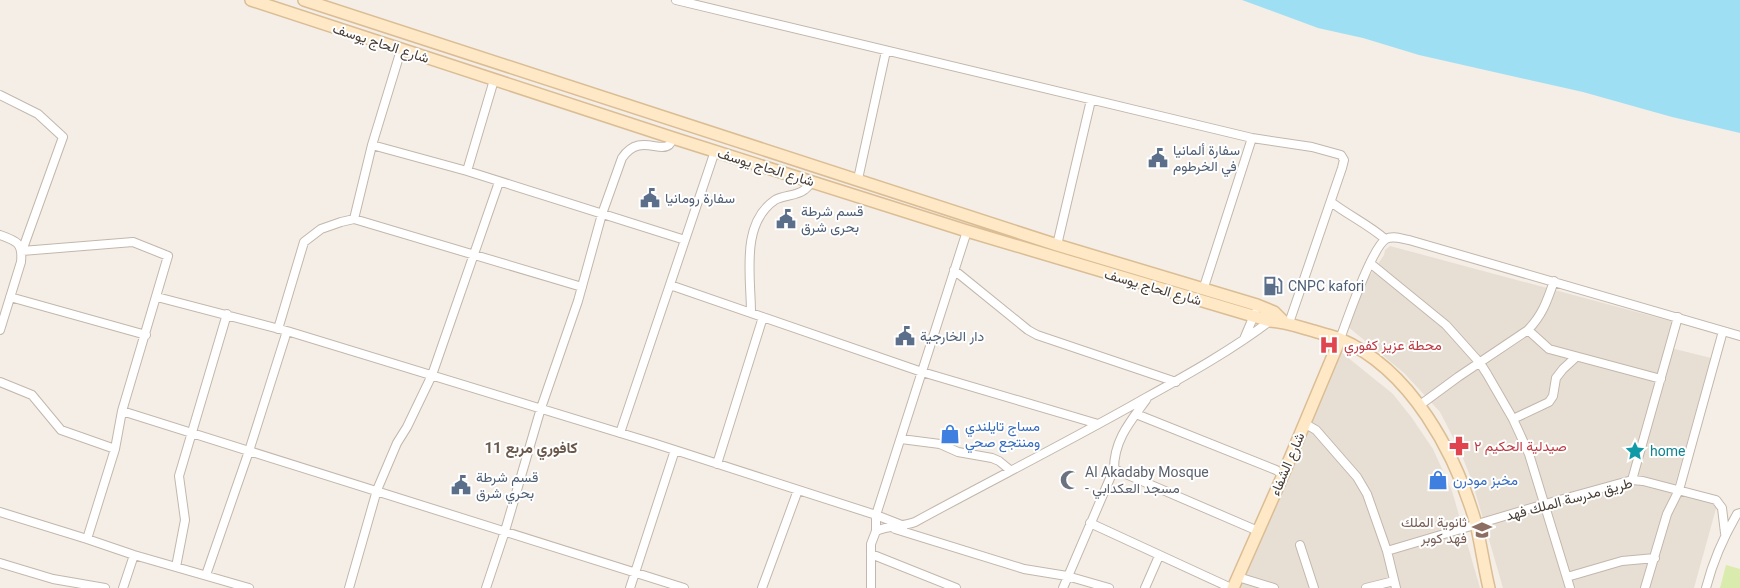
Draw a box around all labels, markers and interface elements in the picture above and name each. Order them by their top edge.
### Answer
street label: شارع الحاج يوسف [330,20,431,69]
place label: سفارة ألمانيا في الخرطوم [1173,142,1240,178]
street label: شارع الحاج يوسف [715,145,816,192]
public building icon: سفارة ألمانيا في الخرطوم [1147,147,1169,169]
public building icon: سفارة رومانيا [639,187,661,209]
place label: سفارة رومانيا [665,190,735,207]
place label: قسم شرطة بحرى شرق [801,203,863,236]
public building icon: قسم شرطة بحرى شرق [775,208,797,230]
street label: شارع الحاج يوسف [1102,265,1203,311]
fuel station icon: CNPC kafori [1262,275,1284,297]
place label: CNPC kafori [1288,278,1364,294]
public building icon: دار الخارجية [894,325,916,347]
place label: دار الخارجية [920,328,984,345]
hospital icon: محطة عزيز كفوري [1318,334,1340,356]
place label: محطة عزيز كفوري [1344,337,1442,357]
place label: مساج تايلندي ومنتجع صحي [965,418,1040,454]
shop icon: مساج تايلندي ومنتجع صحي [939,423,961,445]
street label: شارع الشفاء [1267,430,1310,499]
pharmacy icon: صيدلية الحكيم ٢ [1448,435,1470,457]
place label: صيدلية الحكيم ٢ [1474,438,1567,455]
district label: كافوري مربع 11 [484,439,578,461]
place icon: home [1624,440,1646,462]
place label: home [1650,443,1685,459]
place label: Al Akadaby Mosque - مسجد العكدابي [1085,464,1209,500]
place label: قسم شرطة بحري شرق [476,469,538,505]
mosque icon: Al Akadaby Mosque - مسجد العكدابي [1059,469,1081,491]
shop icon: مخبز مودرن [1427,469,1449,491]
place label: مخبز مودرن [1453,472,1518,489]
public building icon: قسم شرطة بحري شرق [450,474,472,496]
street label: طريق مدرسة الملك فهد [1504,474,1634,525]
place label: ثانوية الملك فهد كوبر [1401,514,1467,547]
school or university icon: ثانوية الملك فهد كوبر [1471,519,1493,541]

